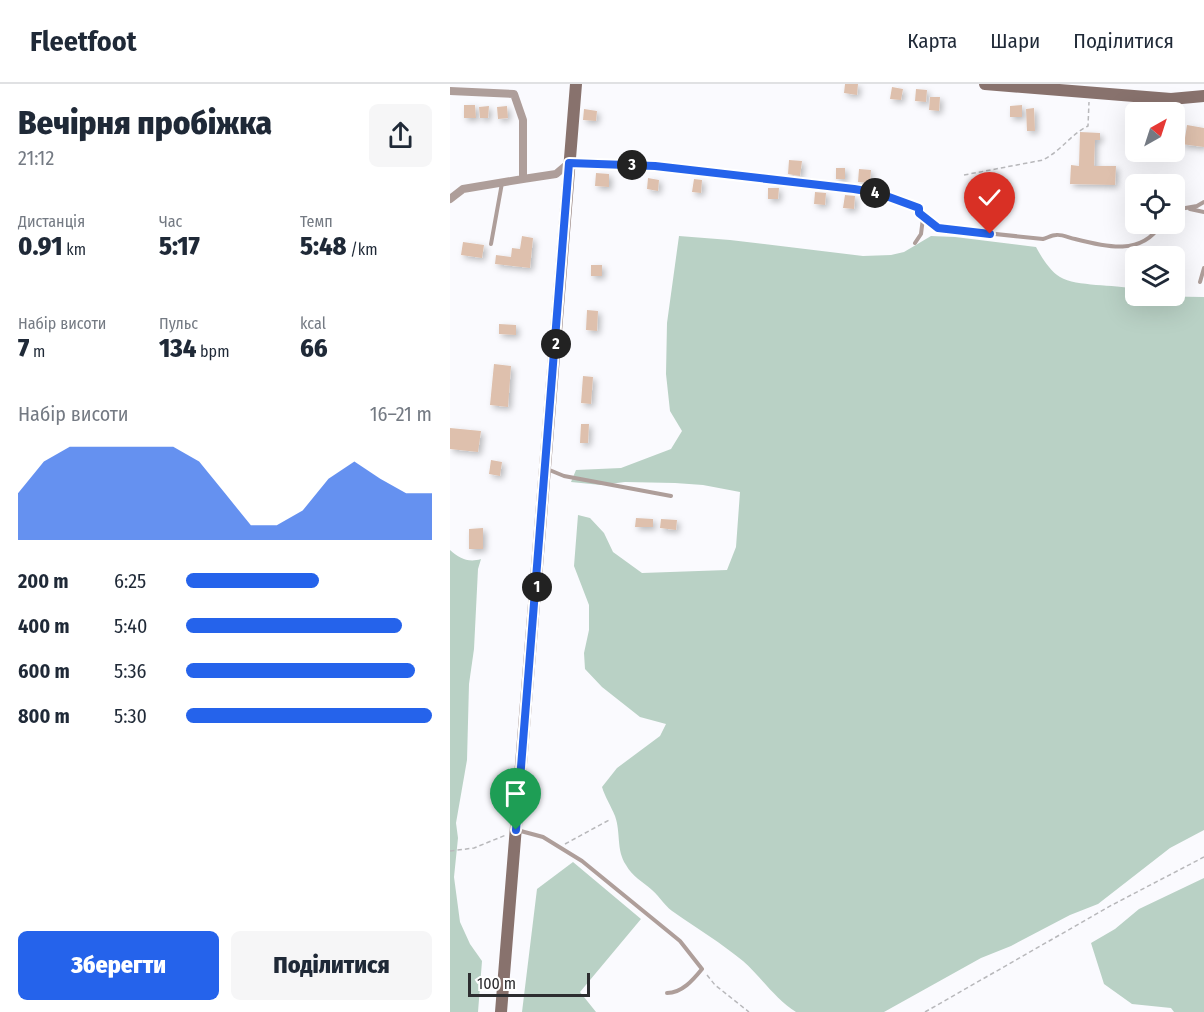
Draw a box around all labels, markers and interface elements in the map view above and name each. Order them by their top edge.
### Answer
text: Fleetfoot [30,25,137,58]
text: Карта [907,28,957,54]
text: Шари [990,28,1040,54]
text: Поділитися [1073,28,1174,54]
north arrow [1125,102,1185,162]
map controls [1125,102,1185,306]
text: Вечірня пробіжка [18,103,272,143]
button: share [369,104,432,167]
text: 21:12 [18,146,54,170]
pin: 3 [617,150,647,180]
text: 3 [628,155,636,174]
pin [964,172,1015,234]
button: locate [1125,174,1185,234]
pin: 4 [860,178,890,208]
icon: check [973,181,1006,214]
text: 4 [871,183,879,202]
text: Дистанція [18,212,85,231]
text: Час [159,212,182,231]
text: Темп [300,212,333,231]
text: 0.91 [18,231,62,262]
text: 5:17 [159,231,200,262]
text: 5:48 [300,231,347,262]
text: km [62,240,86,259]
text: /km [347,240,378,259]
button: layers [1125,246,1185,306]
text: Набір висоти [18,314,106,333]
text: Пульс [159,314,198,333]
text: kcal [300,314,326,333]
pin: 2 [541,329,571,359]
text: 7 [18,333,29,364]
text: 134 [159,333,196,364]
text: 66 [300,333,328,364]
text: 2 [552,334,560,353]
text: m [29,342,45,361]
text: bpm [196,342,229,361]
text: Набір висоти [18,402,129,426]
text: 16–21 m [370,402,432,426]
text: 200 m [18,569,69,593]
text: 6:25 [114,569,146,593]
pin: 1 [522,572,552,602]
text: 1 [534,577,540,596]
text: 400 m [18,614,70,638]
text: 5:40 [114,614,147,638]
text: 600 m [18,659,70,683]
text: 5:36 [114,659,147,683]
text: 800 m [18,704,70,728]
text: 5:30 [114,704,147,728]
pin [490,768,541,830]
icon: arrive [499,777,532,810]
button: Зберегти [18,931,219,1000]
button: Поділитися [231,931,432,1000]
scale bar [468,970,590,998]
text: 100 m [477,974,516,993]

